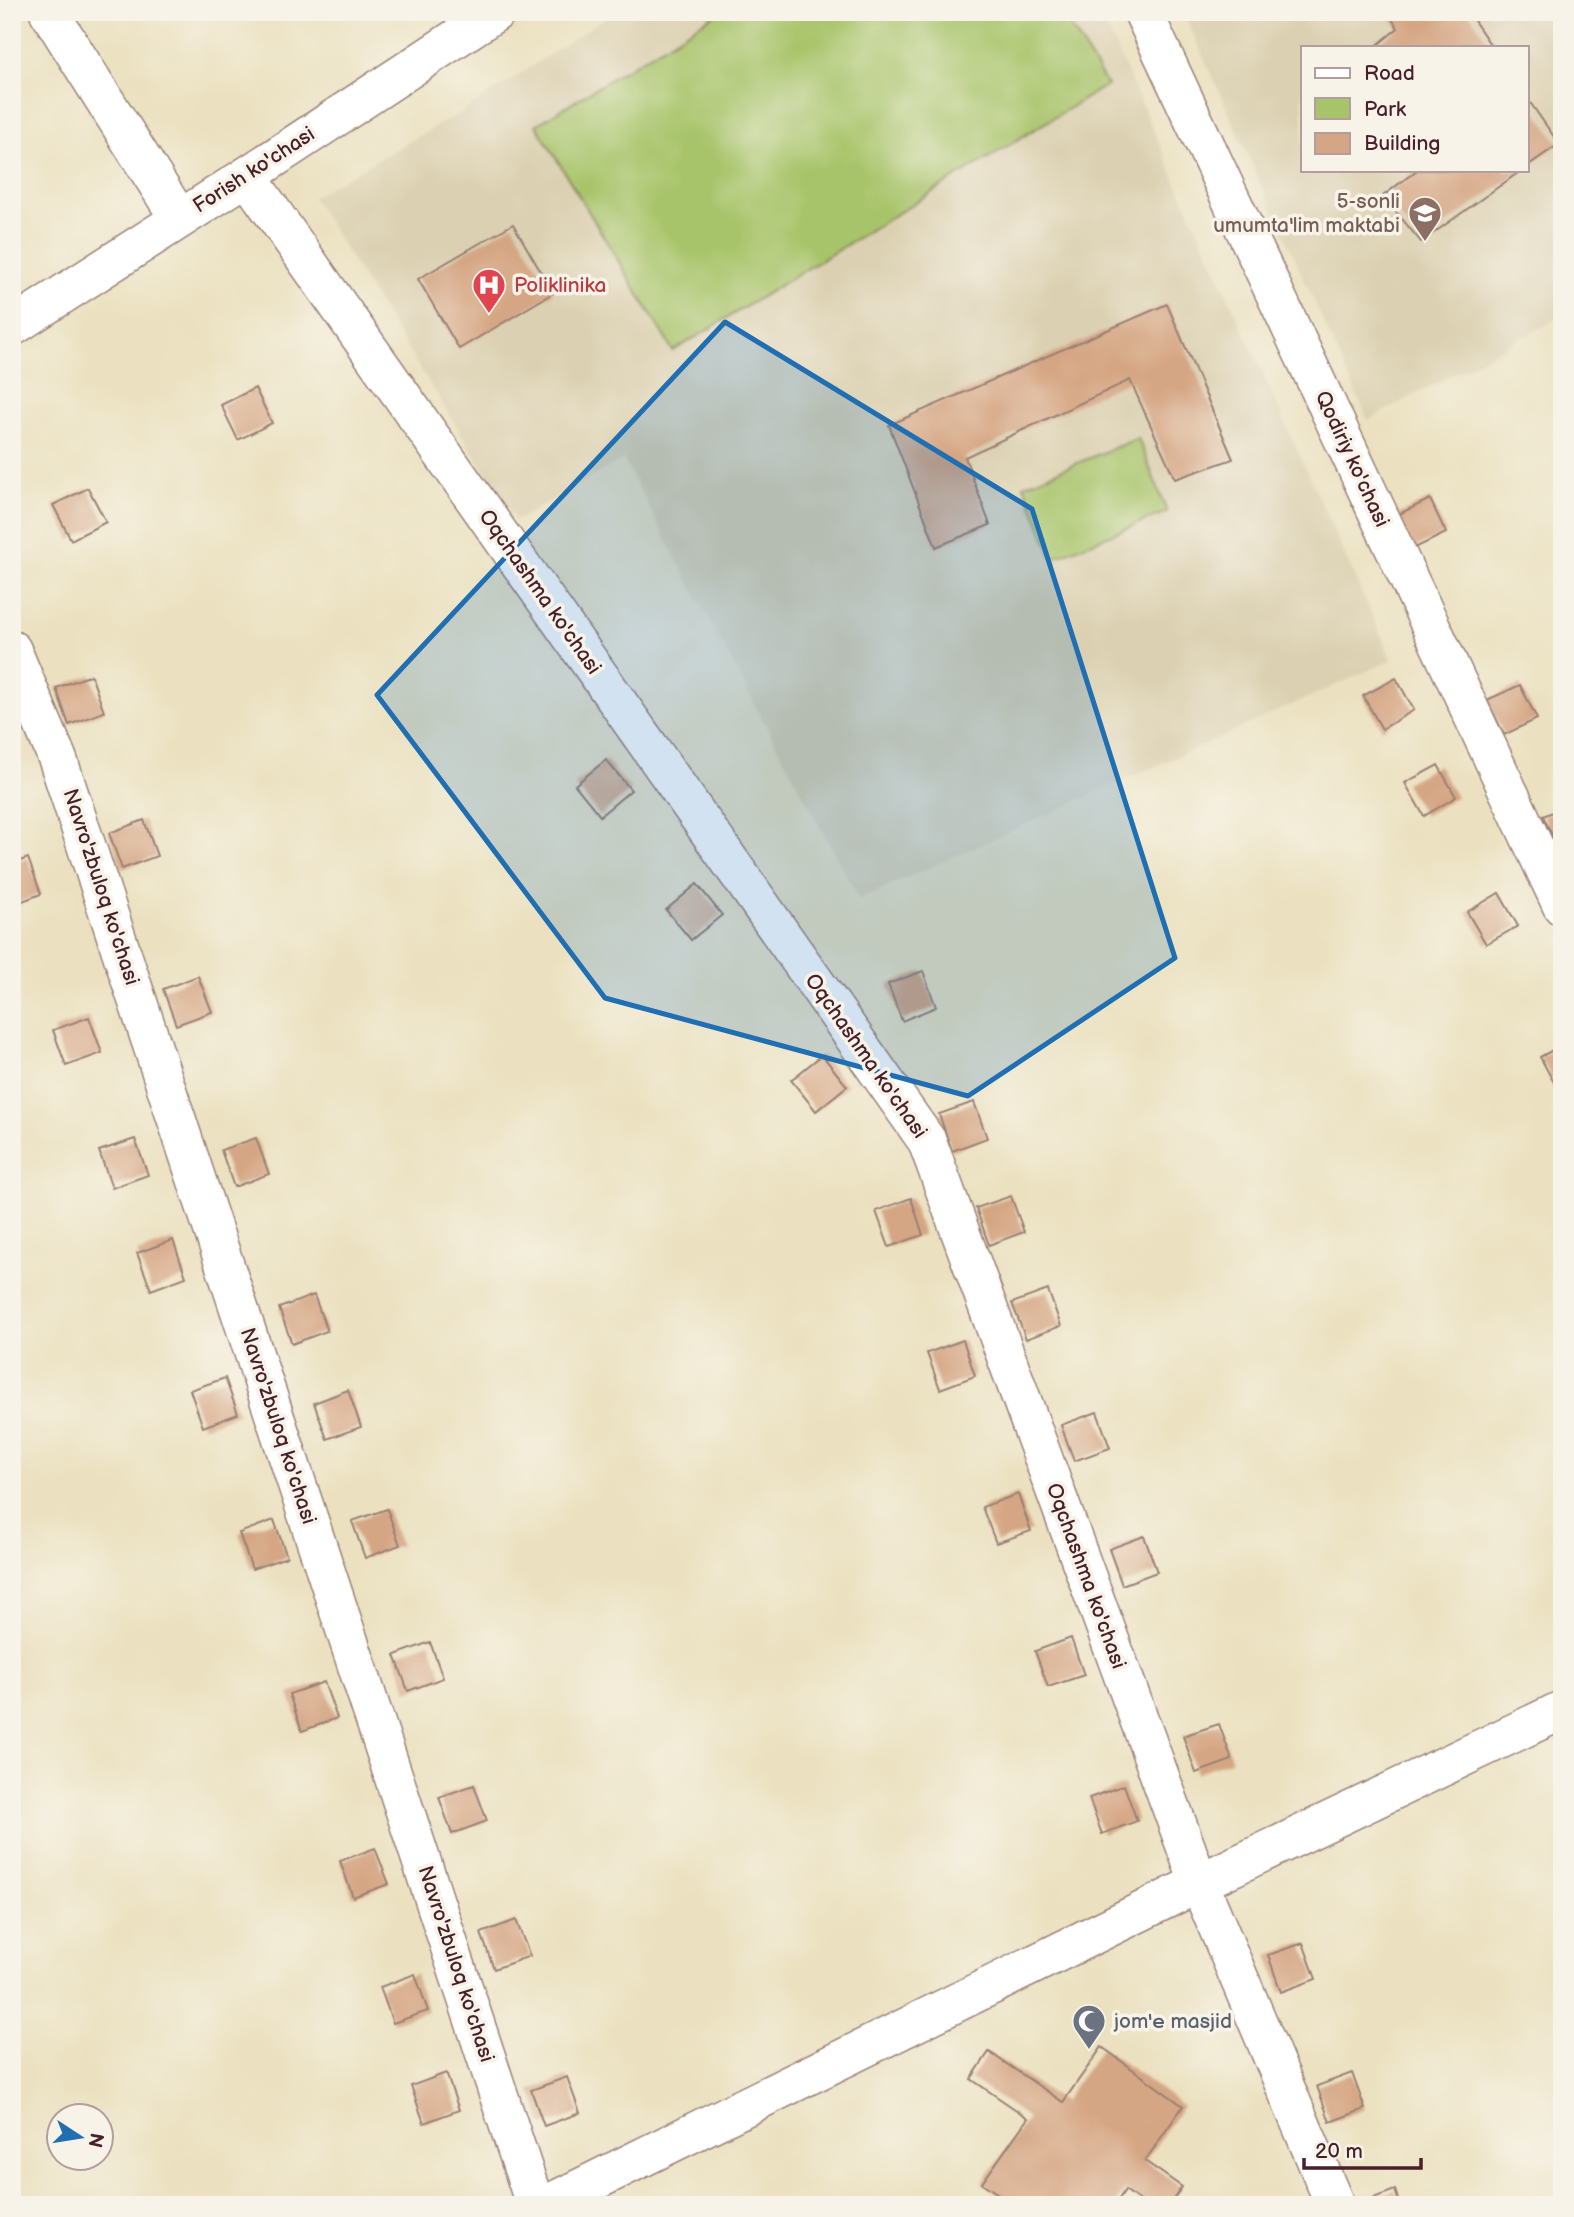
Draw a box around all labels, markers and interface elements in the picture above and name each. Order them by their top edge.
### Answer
legend [1301,46,1528,172]
text: Road [1364,61,1415,86]
text: Park [1364,97,1407,122]
street label: Forish ko'chasi [189,121,319,219]
text: Building [1364,131,1440,156]
place label: 5-sonli umumta'lim maktabi [1213,189,1400,238]
school or university icon: 5-sonli umumta'lim maktabi [1406,194,1444,243]
hospital icon: Poliklinika [470,266,508,315]
place label: Poliklinika [514,273,606,298]
street label: Qodiriy ko'chasi [1310,387,1394,531]
street label: Oqchashma ko'chasi [474,505,606,679]
street label: Navro'zbuloq ko'chasi [57,786,145,988]
street label: Oqchashma ko'chasi [800,969,932,1143]
street label: Navro'zbuloq ko'chasi [234,1325,322,1527]
street label: Oqchashma ko'chasi [1041,1480,1131,1672]
street label: Navro'zbuloq ko'chasi [412,1863,500,2065]
mosque icon: jom'e masjid [1070,2002,1108,2051]
place label: jom'e masjid [1113,2009,1232,2034]
north arrow [46,2102,116,2172]
scale bar [1304,2126,1422,2170]
text: N [82,2131,108,2150]
text: 20 m [1315,2139,1363,2164]

